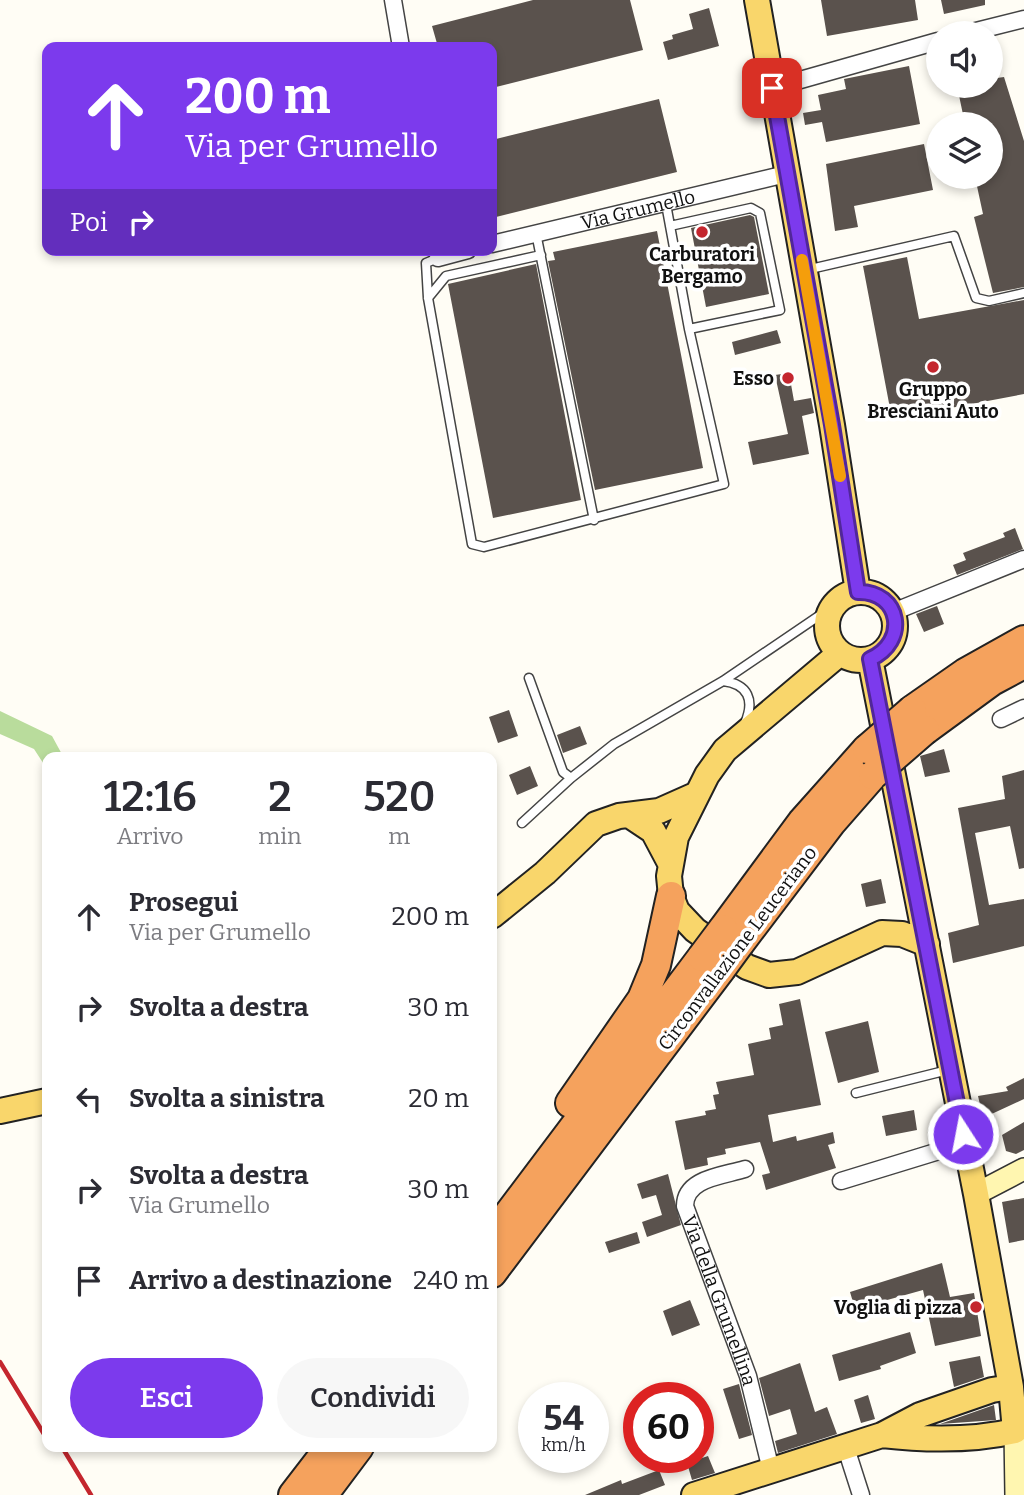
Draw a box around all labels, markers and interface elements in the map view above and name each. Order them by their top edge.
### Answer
map controls [926,21,1003,189]
button: sound [926,21,1003,98]
pin [742,58,802,118]
text: 200 m [185,67,330,126]
icon: arrive [753,69,791,107]
icon: ahead [70,70,161,161]
button: layers [926,112,1003,189]
text: Via per Grumello [185,127,438,165]
street label: Via Grumello [579,185,697,234]
icon: right [122,203,160,241]
text: Poi [70,207,108,238]
marker: Carburatori Bergamo [694,224,710,240]
place label: Carburatori Bergamo [649,243,755,288]
marker: Gruppo Bresciani Auto [925,359,941,375]
place label: Esso [733,367,774,390]
marker: Esso [780,370,796,386]
place label: Gruppo Bresciani Auto [867,378,999,423]
text: 12:16 [104,772,197,822]
text: 2 [268,772,292,822]
text: 520 [363,772,435,822]
text: Arrivo [117,822,184,850]
text: min [258,822,302,850]
text: m [388,822,410,850]
street label: Circonvallazione Leuceriano [653,842,822,1055]
text: Prosegui [129,887,238,918]
icon: ahead [70,898,108,936]
text: 200 m [392,901,469,932]
text: Via per Grumello [129,918,311,946]
icon: right [70,989,108,1027]
text: Svolta a destra [129,992,308,1023]
text: 30 m [408,992,469,1023]
icon: left [70,1080,108,1118]
text: Svolta a sinistra [129,1083,325,1114]
text: 20 m [408,1083,469,1114]
position arrow [926,1097,1000,1171]
text: Svolta a destra [129,1160,308,1191]
icon: right [70,1171,108,1209]
text: 30 m [408,1174,469,1205]
text: Via Grumello [129,1191,270,1219]
street label: Via della Grumellina [677,1212,761,1389]
icon: arrive [70,1262,108,1300]
text: Arrivo a destinazione [129,1265,392,1296]
text: 240 m [413,1265,489,1296]
place label: Voglia di pizza [834,1296,962,1319]
marker: Voglia di pizza [968,1299,984,1315]
button: Esci [70,1358,263,1438]
button: Condividi [277,1358,469,1438]
speed limit sign: 60 [623,1382,714,1473]
text: 54 [543,1397,584,1439]
text: km/h [541,1434,586,1456]

